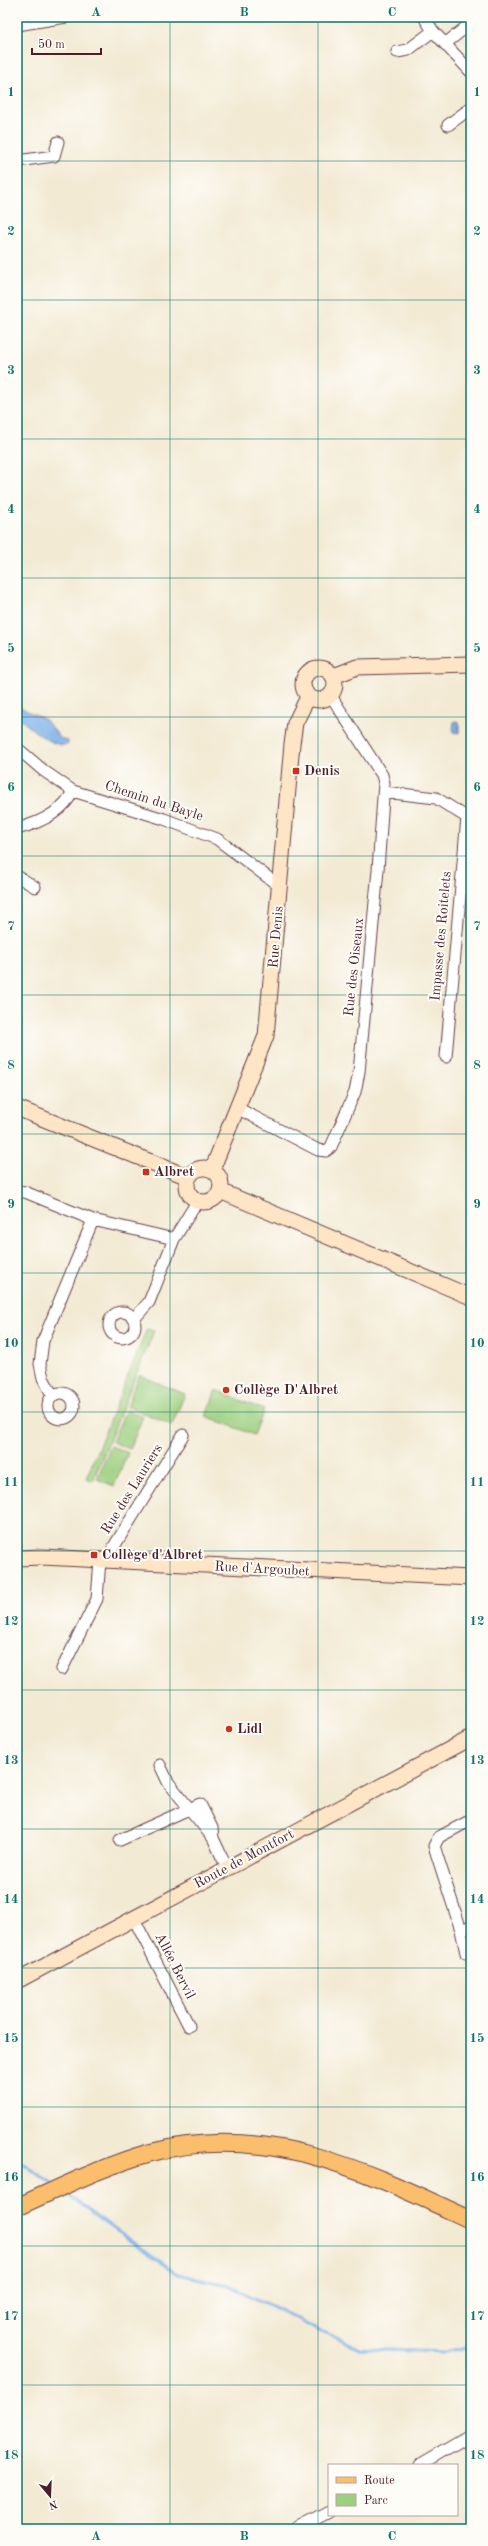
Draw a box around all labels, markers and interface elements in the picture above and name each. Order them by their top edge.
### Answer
text: A [91,6,101,19]
text: B [239,6,249,19]
text: C [388,6,396,19]
scale bar [32,30,101,56]
text: 50 m [38,38,65,51]
text: 1 [7,86,15,99]
text: 1 [473,86,481,99]
text: 2 [7,225,15,238]
text: 2 [473,225,481,238]
text: 3 [7,364,15,377]
text: 3 [473,364,481,377]
text: 4 [7,503,15,516]
text: 4 [473,503,481,516]
text: 5 [7,642,15,655]
text: 5 [473,642,481,655]
place label: Denis [304,764,340,778]
marker: Denis [291,766,301,776]
street label: Chemin du Bayle [103,779,205,823]
text: 6 [7,781,15,794]
text: 6 [473,781,481,794]
street label: Impasse des Roitelets [428,870,454,1002]
street label: Rue Denis [266,905,286,969]
street label: Rue des Oiseaux [342,917,366,1017]
text: 7 [7,920,15,933]
text: 7 [473,920,481,933]
text: 8 [7,1059,15,1072]
text: 8 [473,1059,481,1072]
place label: Albret [154,1165,194,1179]
marker: Albret [141,1167,151,1177]
text: 9 [7,1198,15,1211]
text: 9 [473,1198,481,1211]
text: 10 [3,1337,19,1350]
text: 10 [469,1337,485,1350]
place label: Collège D'Albret [234,1383,338,1397]
marker: Collège D'Albret [221,1385,231,1395]
street label: Rue des Lauriers [99,1442,165,1536]
text: 11 [3,1476,19,1489]
text: 11 [469,1476,485,1489]
place label: Collège d'Albret [102,1548,203,1562]
marker: Collège d'Albret [89,1550,99,1560]
street label: Rue d'Argoubet [214,1560,310,1578]
text: 12 [3,1615,19,1628]
text: 12 [469,1615,485,1628]
place label: Lidl [237,1722,262,1736]
marker: Lidl [224,1724,234,1734]
text: 13 [3,1754,19,1767]
text: 13 [469,1754,485,1767]
street label: Route de Montfort [192,1827,296,1891]
text: 14 [3,1893,19,1906]
text: 14 [469,1893,485,1906]
street label: Allée Bervil [152,1931,198,2001]
text: 15 [3,2032,19,2045]
text: 15 [469,2032,485,2045]
text: 16 [3,2171,19,2184]
text: 16 [469,2171,485,2184]
text: 17 [3,2310,19,2323]
text: 17 [469,2310,485,2323]
text: 18 [3,2449,19,2462]
text: 18 [469,2449,485,2462]
legend [328,2464,458,2516]
text: Route [364,2475,395,2487]
north arrow [30,2476,70,2516]
text: Parc [364,2495,388,2507]
text: N [46,2497,59,2511]
text: A [91,2530,101,2543]
text: B [239,2530,249,2543]
text: C [388,2530,396,2543]

